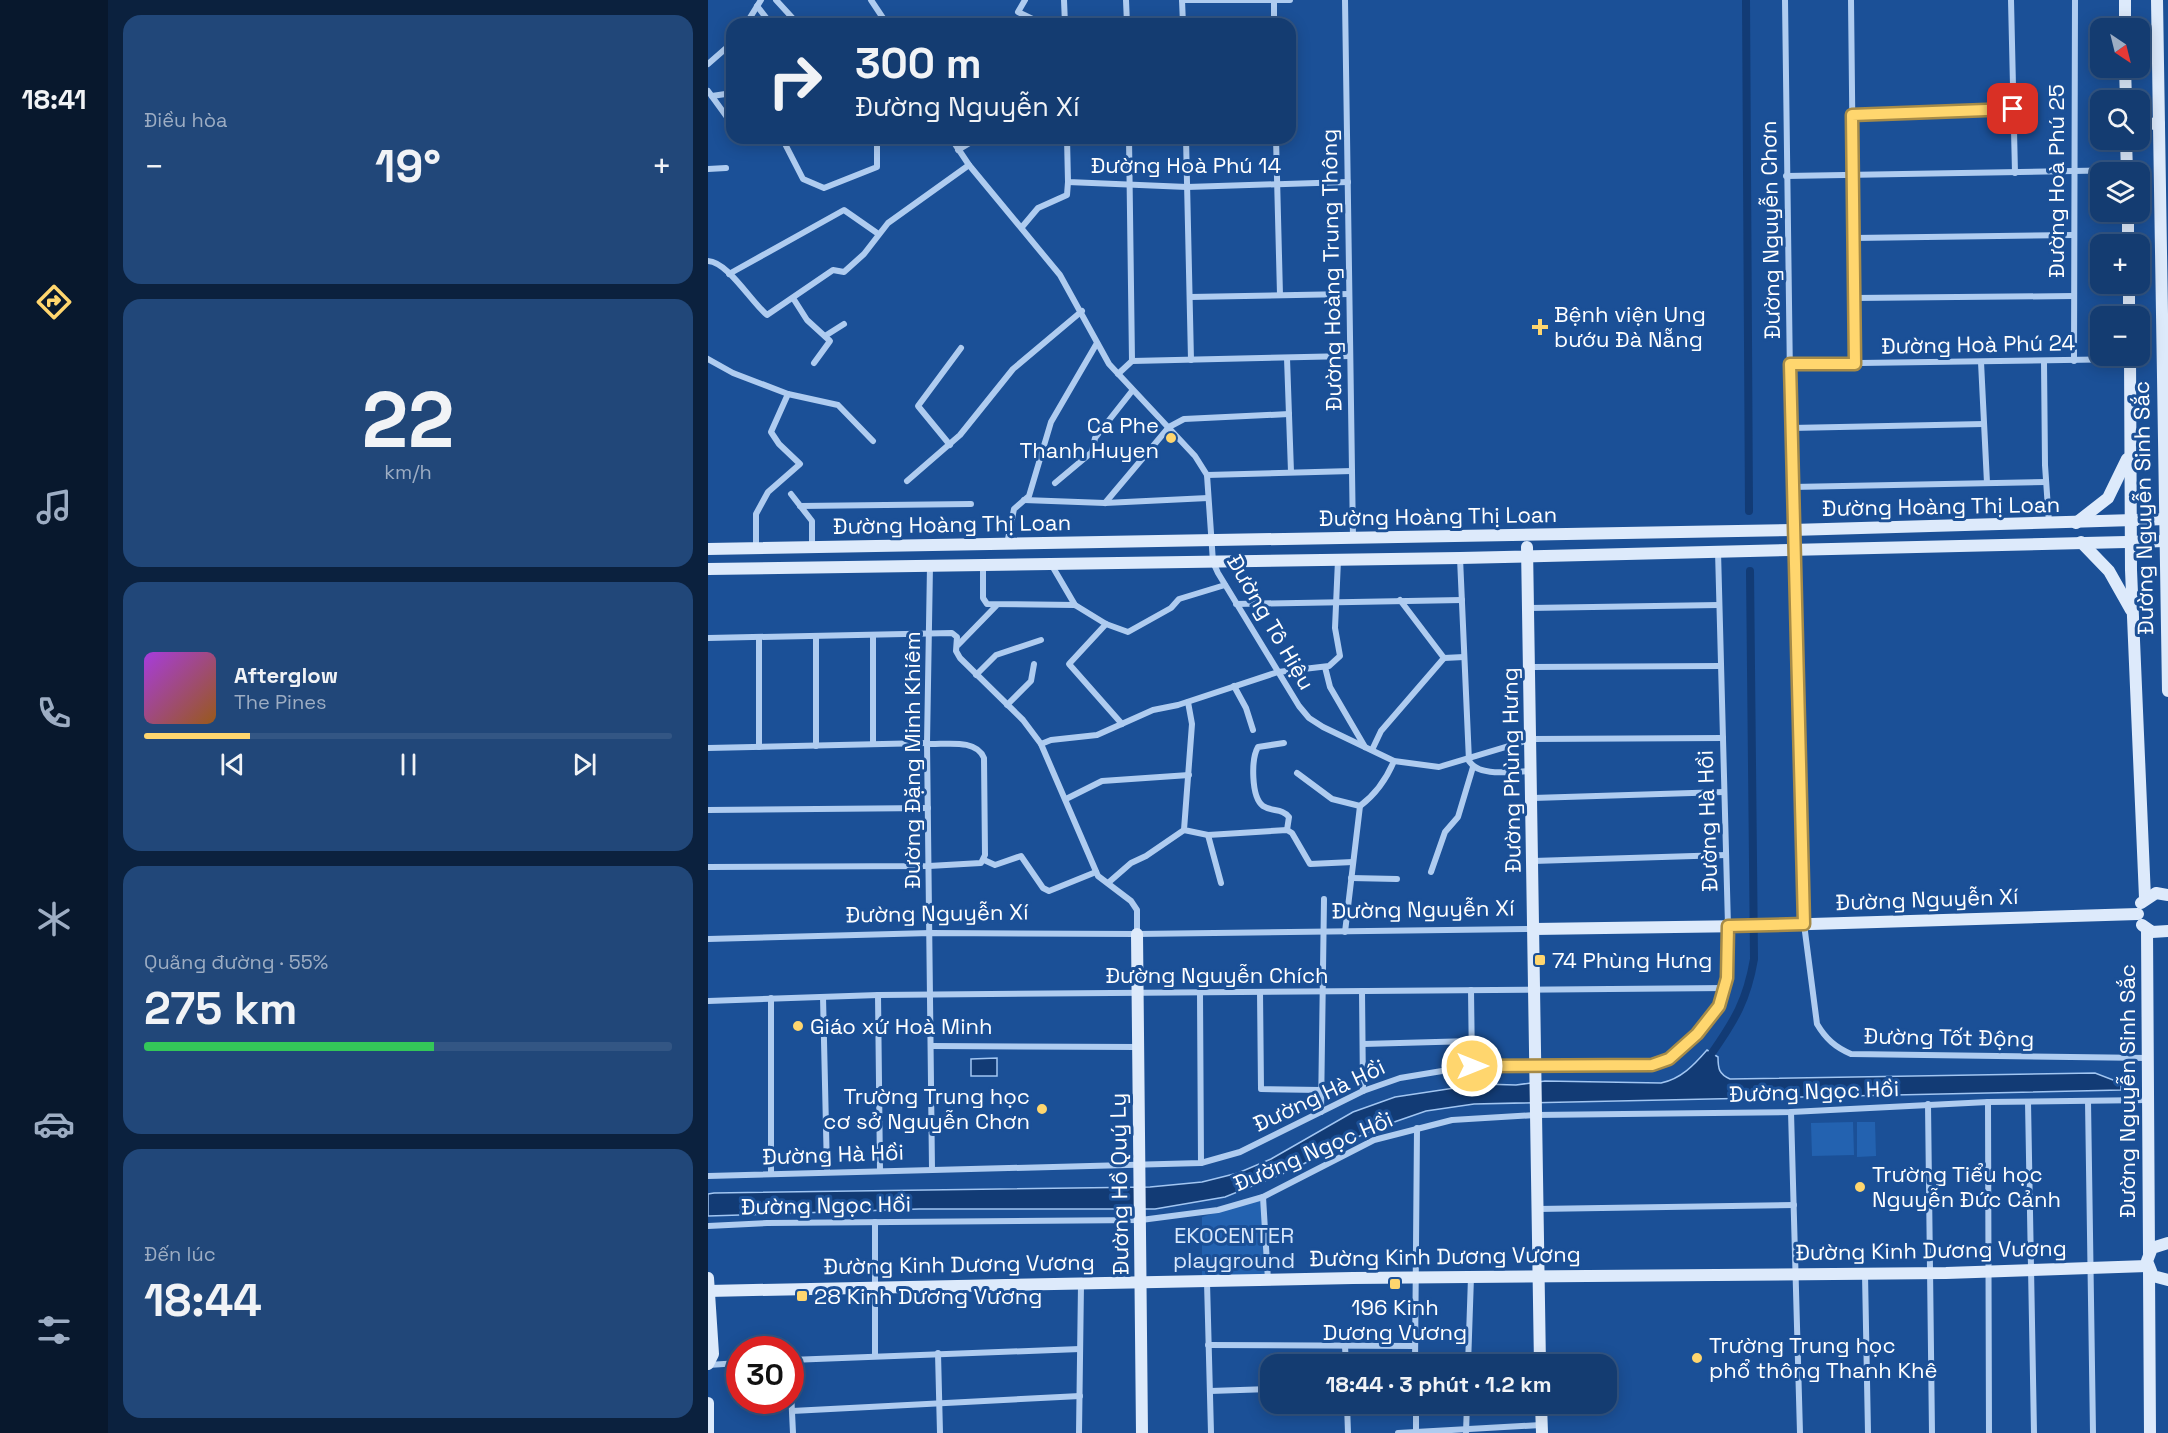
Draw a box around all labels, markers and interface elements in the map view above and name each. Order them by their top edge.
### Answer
north arrow [2090,18,2150,78]
map controls [2090,18,2150,366]
text: 300 m [855,37,982,90]
icon: right [756,42,834,120]
text: 18:41 [22,82,86,117]
pin [1987,83,2038,134]
street label: Đường Hoà Phú 25 [2042,84,2070,278]
text: Đường Nguyễn Xí [855,89,1080,124]
button: search [2090,90,2150,150]
icon: arrive [1996,92,2029,125]
text: Điều hòa [144,107,228,133]
street label: Đường Nguyễn Chơn [1754,120,1786,340]
street label: Đường Hoàng Trung Thông [1315,129,1347,411]
text: 19° [375,138,441,195]
text: − [144,146,164,188]
text: + [652,146,672,188]
street label: Đường Hoà Phú 14 [1091,151,1282,179]
button: layers [2090,162,2150,222]
button: + [2090,234,2150,294]
icon: directions [33,281,75,323]
place label: Bệnh viện Ung bướu Đà Nẵng [1554,300,1706,353]
button: − [2090,306,2150,366]
marker: Bệnh viện Ung bướu Đà Nẵng [1531,318,1549,336]
street label: Đường Hoà Phú 24 [1881,328,2075,360]
text: 22 [362,370,454,470]
street label: Đường Nguyễn Sinh Sắc [2127,381,2159,635]
place label: Ca Phe Thanh Huyen [1019,411,1159,464]
marker: Ca Phe Thanh Huyen [1164,431,1178,445]
text: km/h [384,459,432,485]
icon: music [33,486,75,528]
street label: Đường Hoàng Thị Loan [1822,490,2060,522]
street label: Đường Hoàng Thị Loan [1319,500,1557,532]
street label: Đường Hoàng Thị Loan [833,508,1071,540]
street label: Đường Tô Hiệu [1221,549,1321,695]
street label: Đường Đặng Minh Khiêm [898,631,926,889]
text: Afterglow [234,661,338,689]
street label: Đường Phùng Hưng [1495,667,1527,873]
text: The Pines [234,689,327,715]
icon: phone [33,692,75,734]
icon: previous [216,748,249,781]
icon: pause [392,748,425,781]
icon: next [568,748,601,781]
street label: Đường Hà Hồi [1691,750,1723,892]
street label: Đường Nguyễn Xí [1835,882,2020,916]
street label: Đường Nguyễn Xí [1331,893,1515,925]
street label: Đường Nguyễn Xí [845,897,1029,929]
icon: climate [33,898,75,940]
place label: 74 Phùng Hưng [1552,946,1712,974]
text: Quãng đường · 55% [144,949,328,975]
marker: 74 Phùng Hưng [1533,953,1547,967]
street label: Đường Nguyễn Chích [1105,961,1329,989]
street label: Đường Nguyễn Sinh Sắc [2113,964,2141,1218]
text: 275 km [144,980,297,1037]
place label: Giáo xứ Hoà Minh [810,1012,993,1040]
marker: Giáo xứ Hoà Minh [791,1019,805,1033]
street label: Đường Tốt Động [1863,1022,2035,1052]
position arrow [1440,1034,1504,1098]
street label: Đường Hà Hồi [1249,1052,1389,1138]
street label: Đường Ngọc Hồi [1728,1074,1900,1108]
place label: Trường Trung học cơ sở Nguyễn Chơn [823,1082,1030,1135]
street label: Đường Hồ Quý Ly [1103,1093,1135,1275]
marker: Trường Trung học cơ sở Nguyễn Chơn [1035,1102,1049,1116]
icon: car [33,1103,75,1145]
street label: Đường Ngọc Hồi [1229,1105,1397,1197]
street label: Đường Hà Hồi [762,1138,904,1170]
place label: Trường Tiểu học Nguyễn Đức Cảnh [1872,1160,2061,1213]
marker: Trường Tiểu học Nguyễn Đức Cảnh [1853,1180,1867,1194]
street label: Đường Ngọc Hồi [741,1190,911,1220]
park label: EKOCENTER playground [1173,1221,1295,1274]
street label: Đường Kinh Dương Vương [1795,1234,2067,1266]
street label: Đường Kinh Dương Vương [1309,1240,1581,1272]
text: Đến lúc [144,1241,216,1267]
street label: Đường Kinh Dương Vương [823,1248,1095,1280]
text: 18:44 [144,1272,262,1329]
marker: 196 Kinh Dương Vương [1388,1277,1402,1291]
place label: 28 Kinh Dương Vương [814,1282,1042,1310]
marker: 28 Kinh Dương Vương [795,1289,809,1303]
place label: 196 Kinh Dương Vương [1323,1293,1467,1346]
icon: filters [33,1309,75,1351]
place label: Trường Trung học phổ thông Thanh Khê [1709,1331,1937,1384]
speed limit sign: 30 [726,1336,804,1414]
marker: Trường Trung học phổ thông Thanh Khê [1690,1351,1704,1365]
text: 18:44 · 3 phút · 1.2 km [1326,1370,1551,1398]

